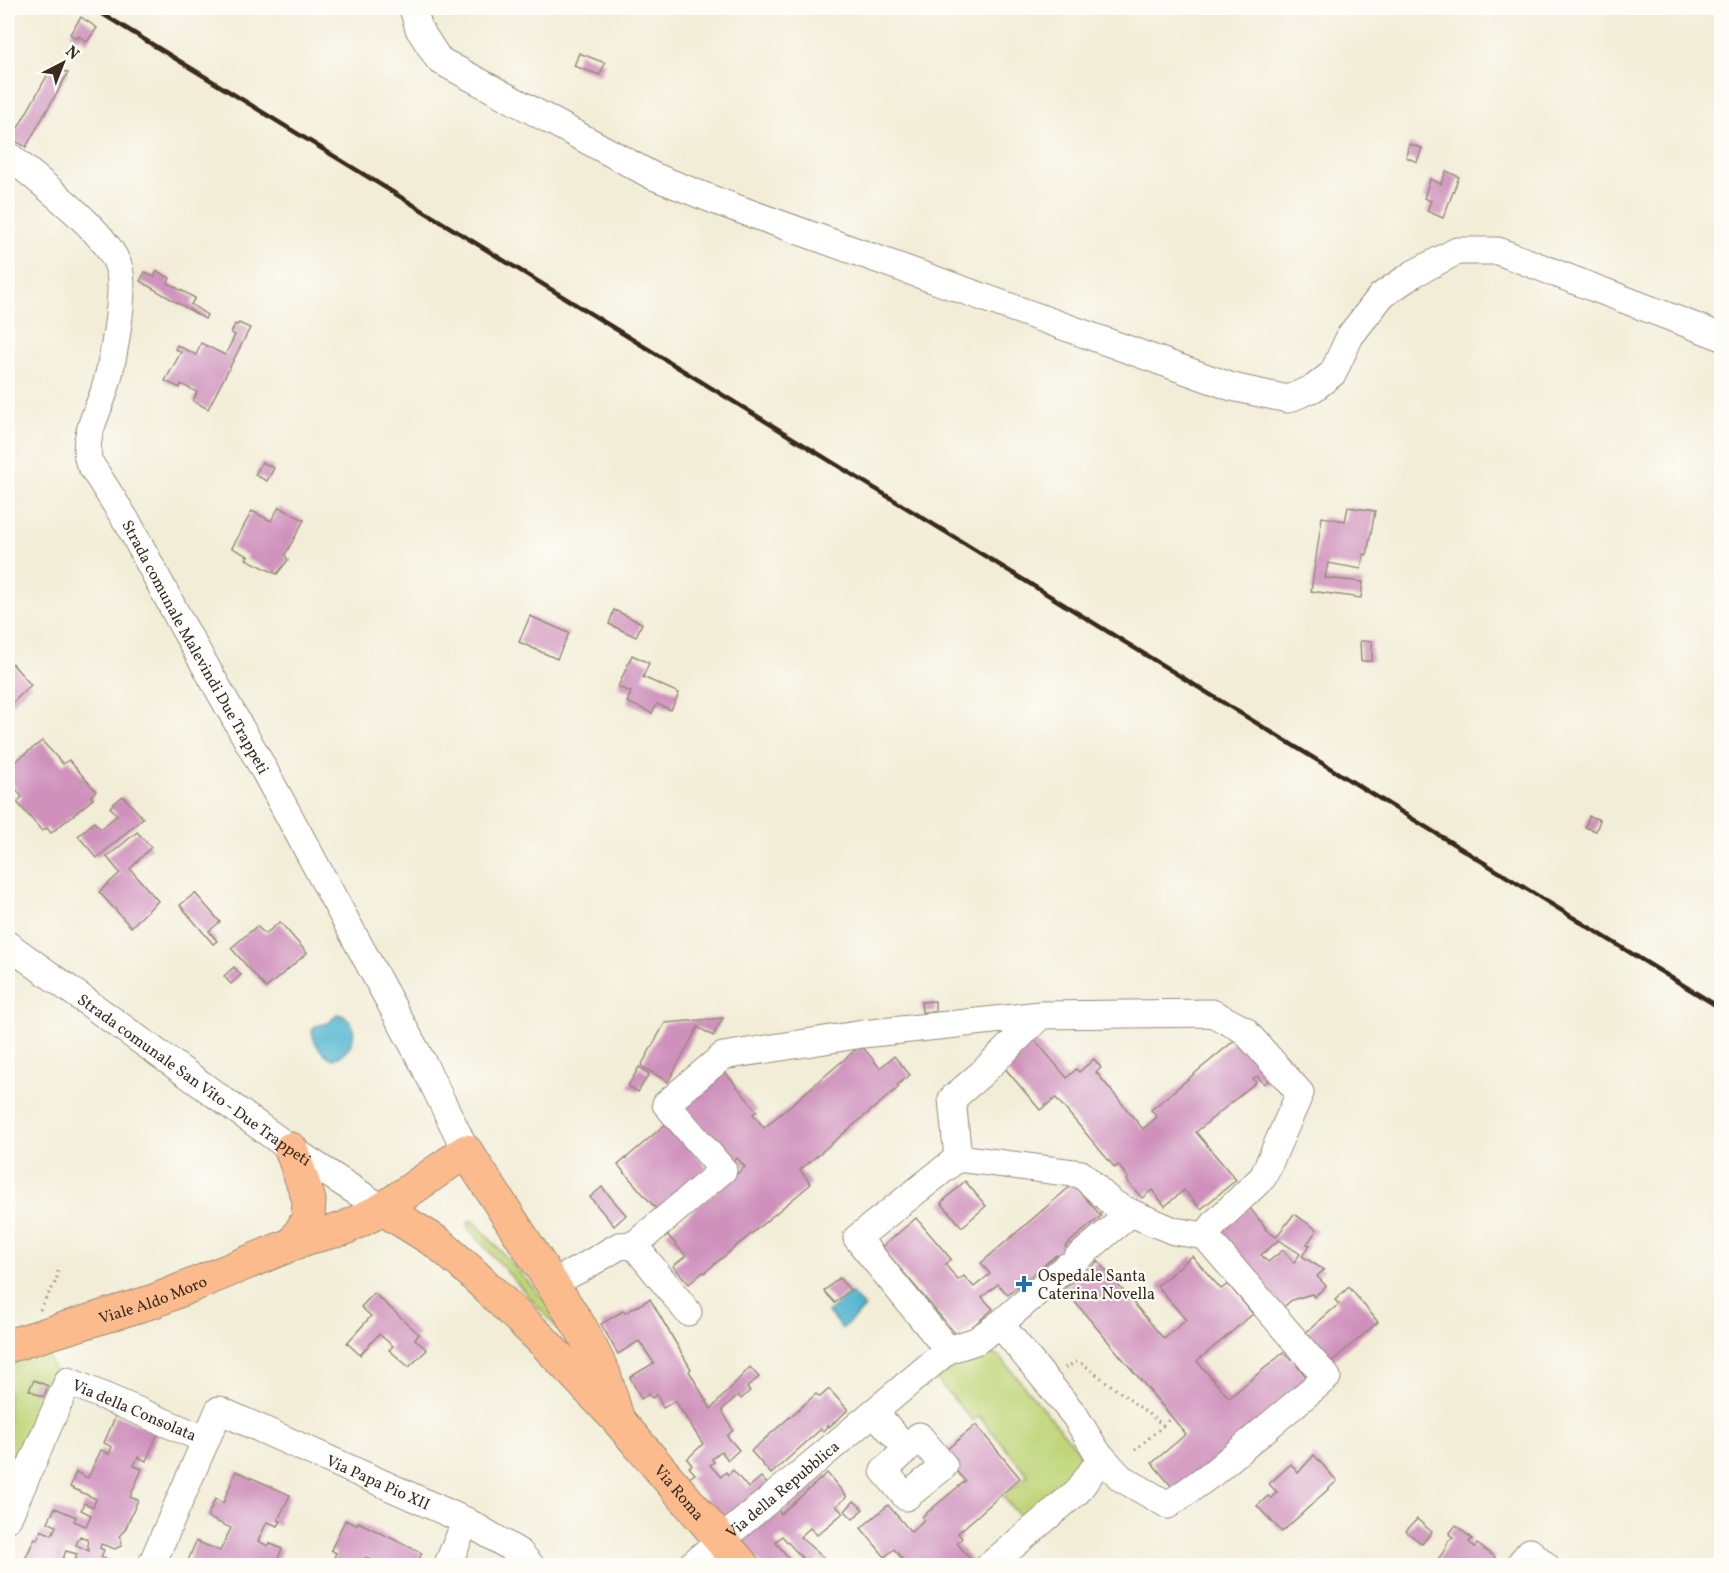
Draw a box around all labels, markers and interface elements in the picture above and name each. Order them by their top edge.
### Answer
north arrow [33,33,93,93]
text: N [60,41,84,66]
street label: Strada comunale Malevindi Due Trappeti [115,516,273,779]
street label: Strada comunale San Vito - Due Trappeti [72,990,315,1172]
place label: Ospedale Santa Caterina Novella [1038,1266,1155,1306]
street label: Viale Aldo Moro [96,1271,211,1330]
marker: Ospedale Santa Caterina Novella [1015,1275,1033,1293]
street label: Via della Consolata [68,1375,200,1448]
street label: Via della Repubblica [722,1436,845,1544]
street label: Via Papa Pio XII [322,1451,433,1516]
street label: Via Roma [648,1460,708,1526]

